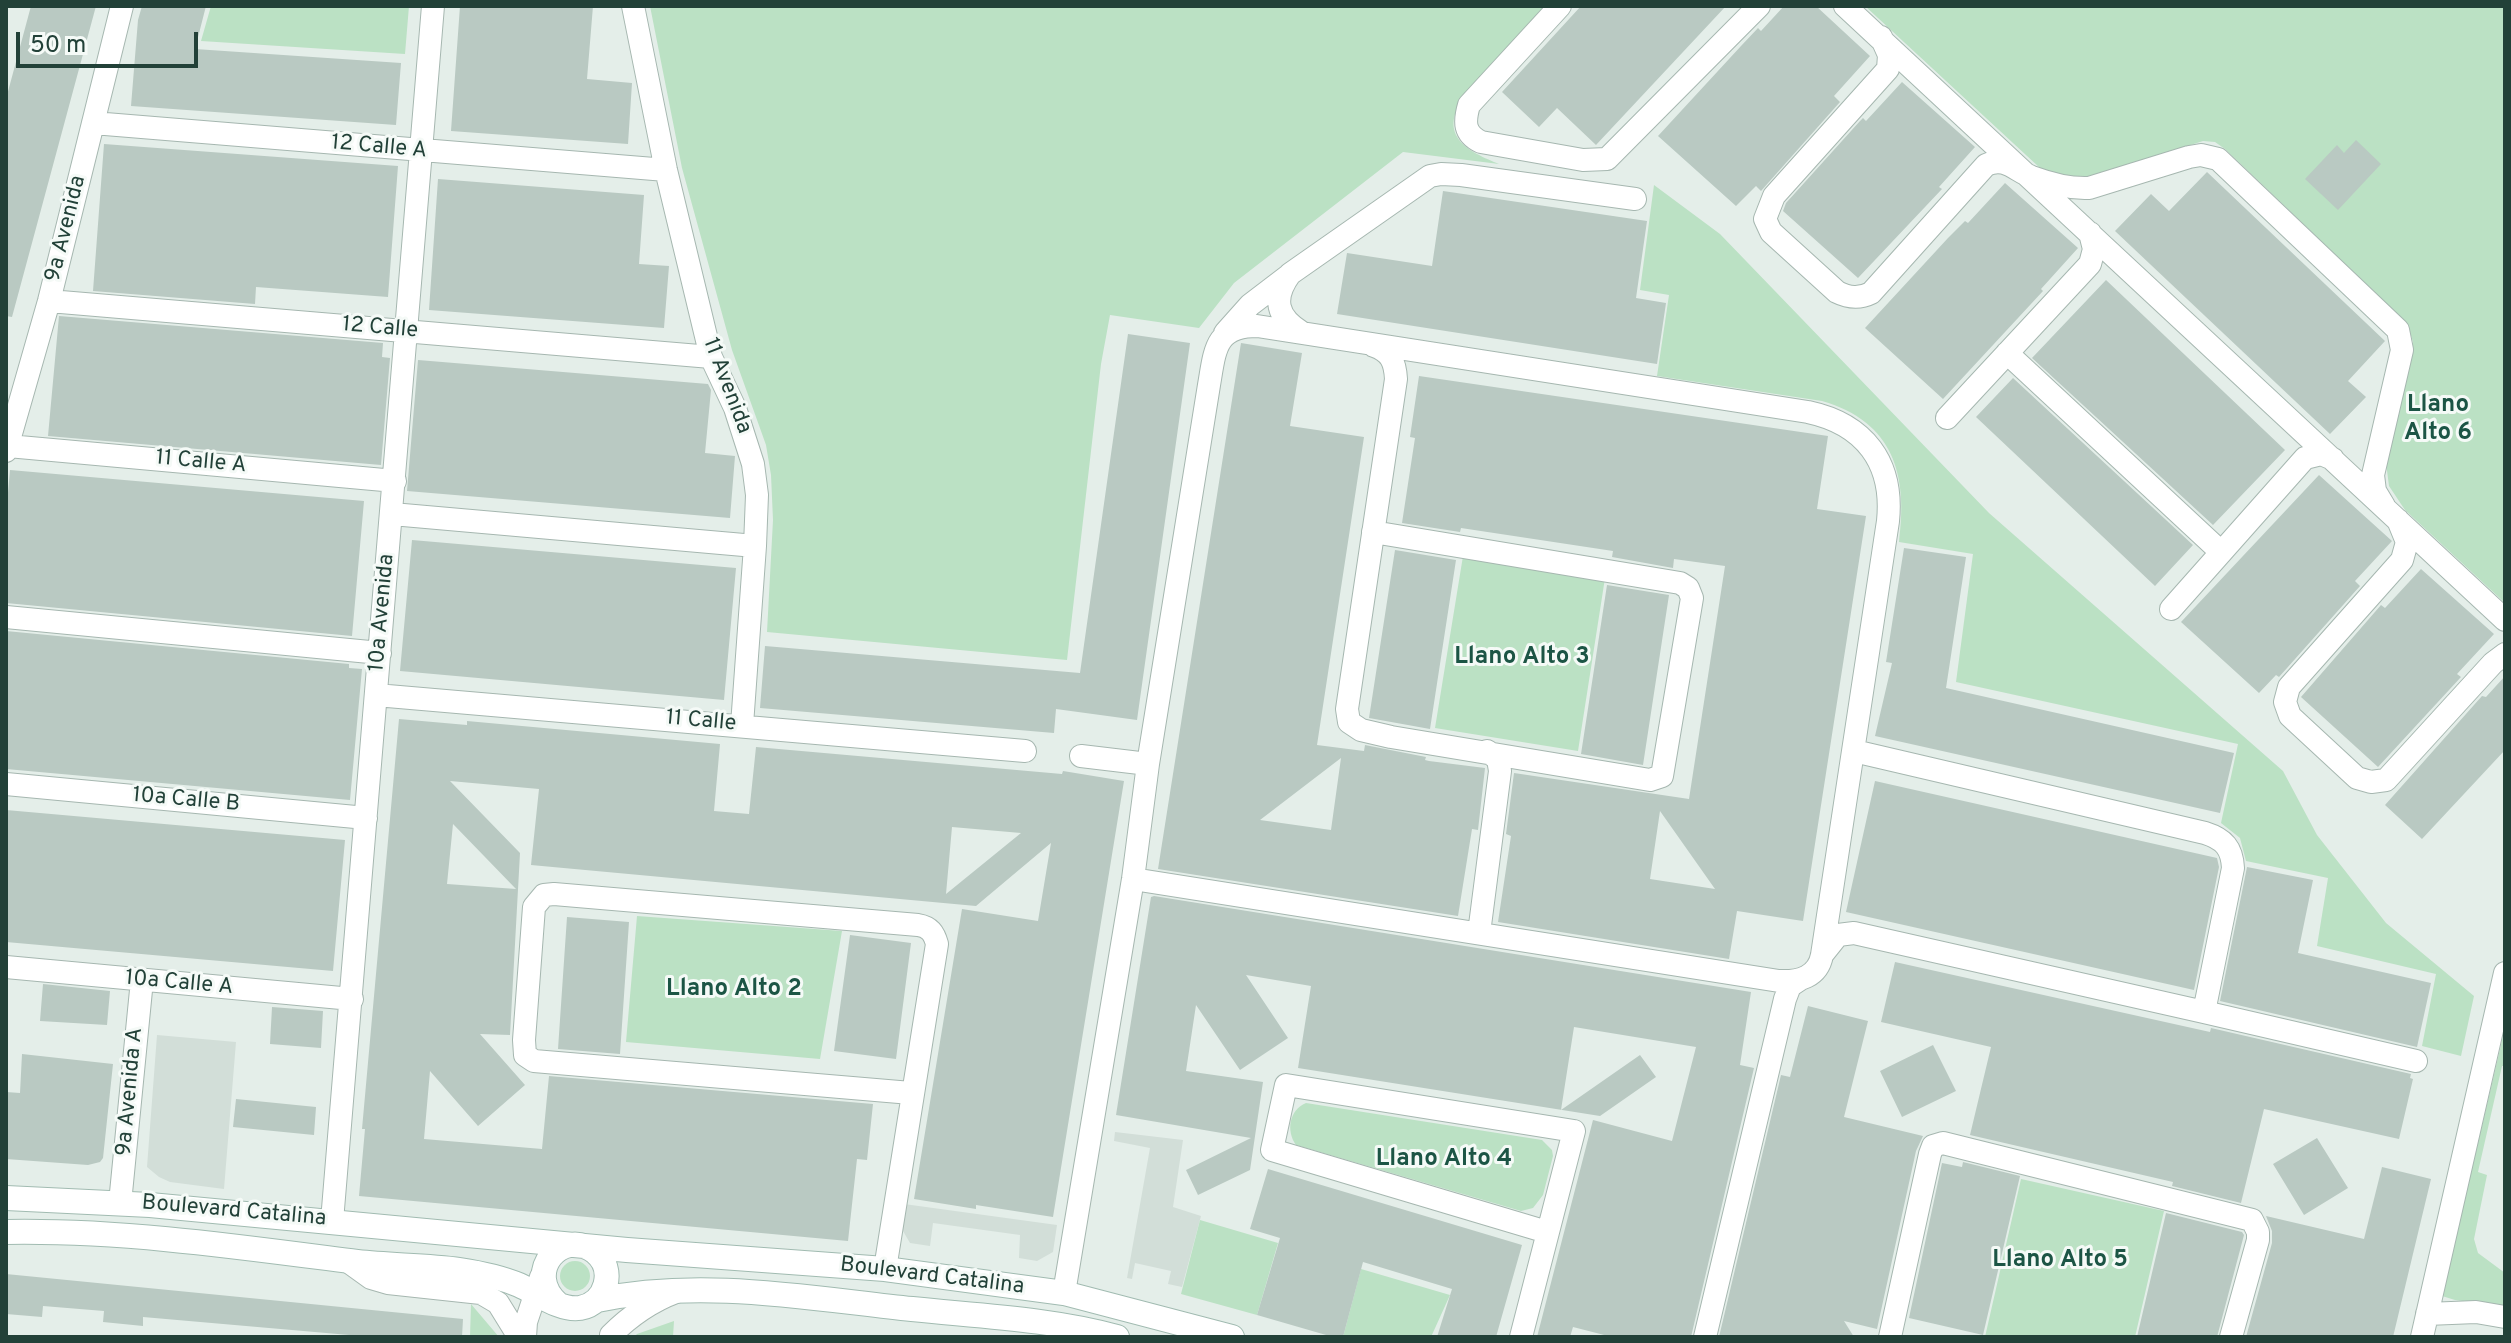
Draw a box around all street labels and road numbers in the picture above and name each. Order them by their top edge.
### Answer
street label: 12 Calle A [330,131,428,165]
street label: 9a Avenida [41,173,93,285]
street label: 12 Calle [341,313,419,345]
street label: 11 Avenida [696,334,756,438]
street label: 11 Calle A [155,446,247,480]
street label: 10a Avenida [365,553,401,673]
street label: 11 Calle [665,706,737,738]
street label: 10a Calle B [131,783,241,819]
street label: 10a Calle A [124,966,234,1002]
street label: 9a Avenida A [112,1027,150,1157]
street label: Boulevard Catalina [141,1191,327,1233]
street label: Boulevard Catalina [838,1253,1026,1301]

